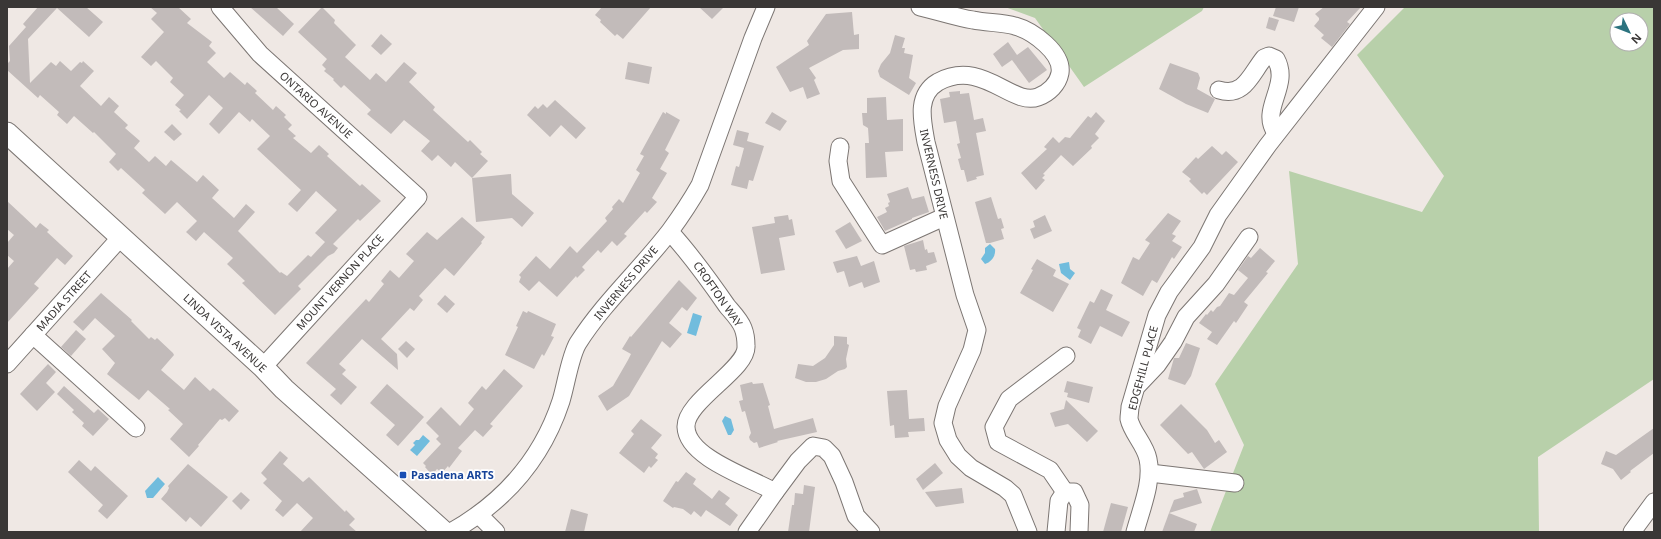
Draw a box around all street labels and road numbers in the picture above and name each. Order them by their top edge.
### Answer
street label: ONTARIO AVENUE [277,68,356,141]
street label: INVERNESS DRIVE [917,127,952,221]
street label: MOUNT VERNON PLACE [293,231,387,333]
street label: INVERNESS DRIVE [590,242,661,323]
street label: CROFTON WAY [690,258,747,330]
street label: MADIA STREET [33,267,95,334]
street label: LINDA VISTA AVENUE [180,290,270,375]
street label: EDGEHILL PLACE [1124,324,1161,412]

